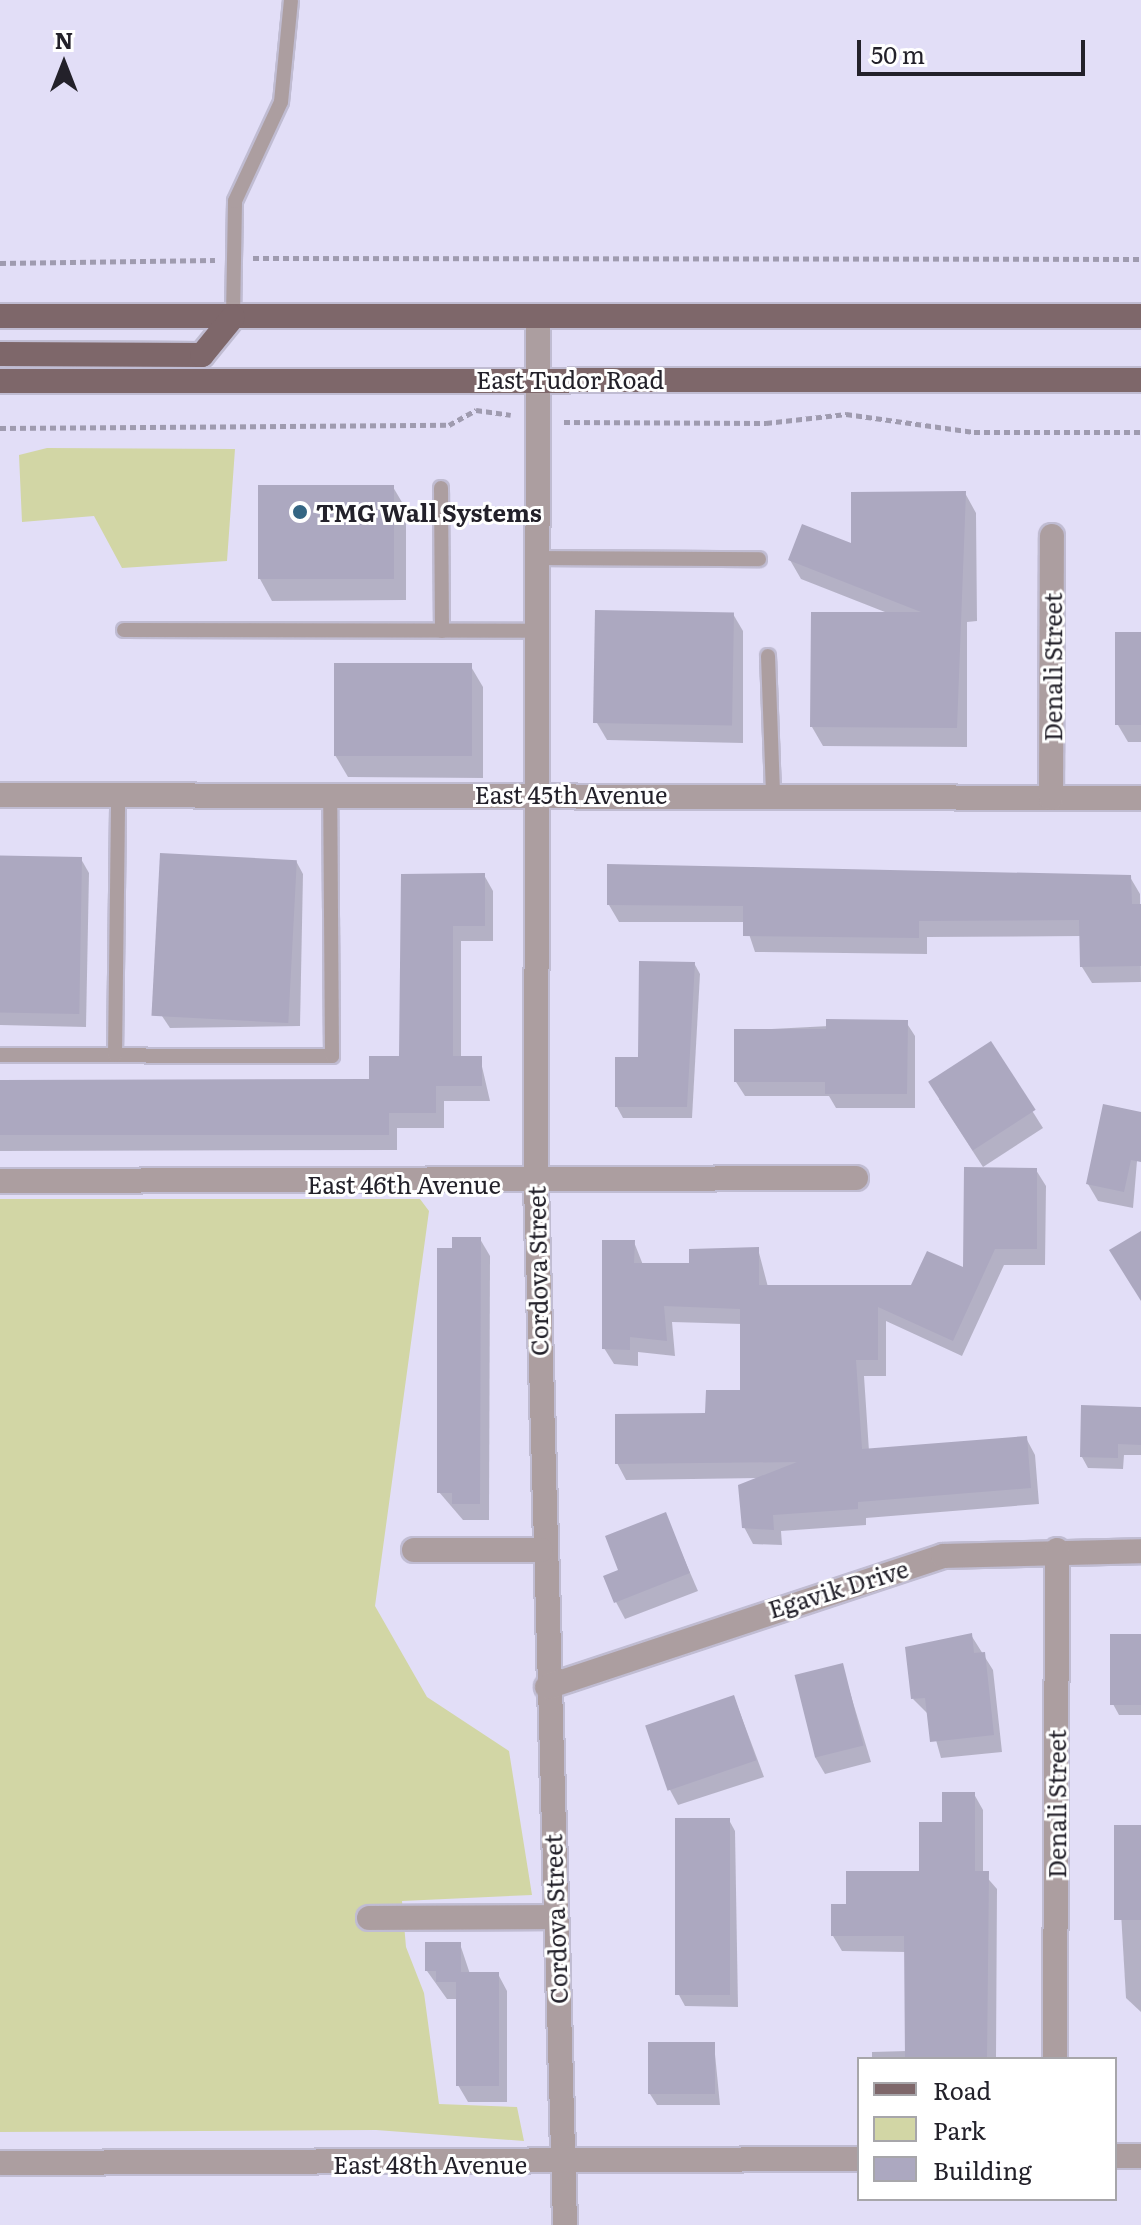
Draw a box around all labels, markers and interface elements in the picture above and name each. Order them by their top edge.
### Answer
text: N [55,23,73,56]
north arrow [24,24,104,104]
scale bar [861,24,1089,74]
text: 50 m [871,36,925,71]
street label: East Tudor Road [476,365,664,393]
place label: TMG Wall Systems [316,498,542,526]
marker: TMG Wall Systems [291,503,309,521]
street label: Denali Street [1038,593,1066,741]
street label: East 45th Avenue [474,780,668,808]
street label: East 46th Avenue [307,1170,501,1198]
street label: Cordova Street [521,1186,553,1356]
street label: Egavik Drive [764,1553,912,1623]
street label: Denali Street [1042,1730,1070,1878]
street label: Cordova Street [538,1833,572,2005]
legend [857,2057,1117,2201]
text: Road [933,2072,991,2107]
text: Park [933,2112,986,2147]
street label: East 48th Avenue [333,2150,527,2178]
text: Building [933,2152,1032,2187]

